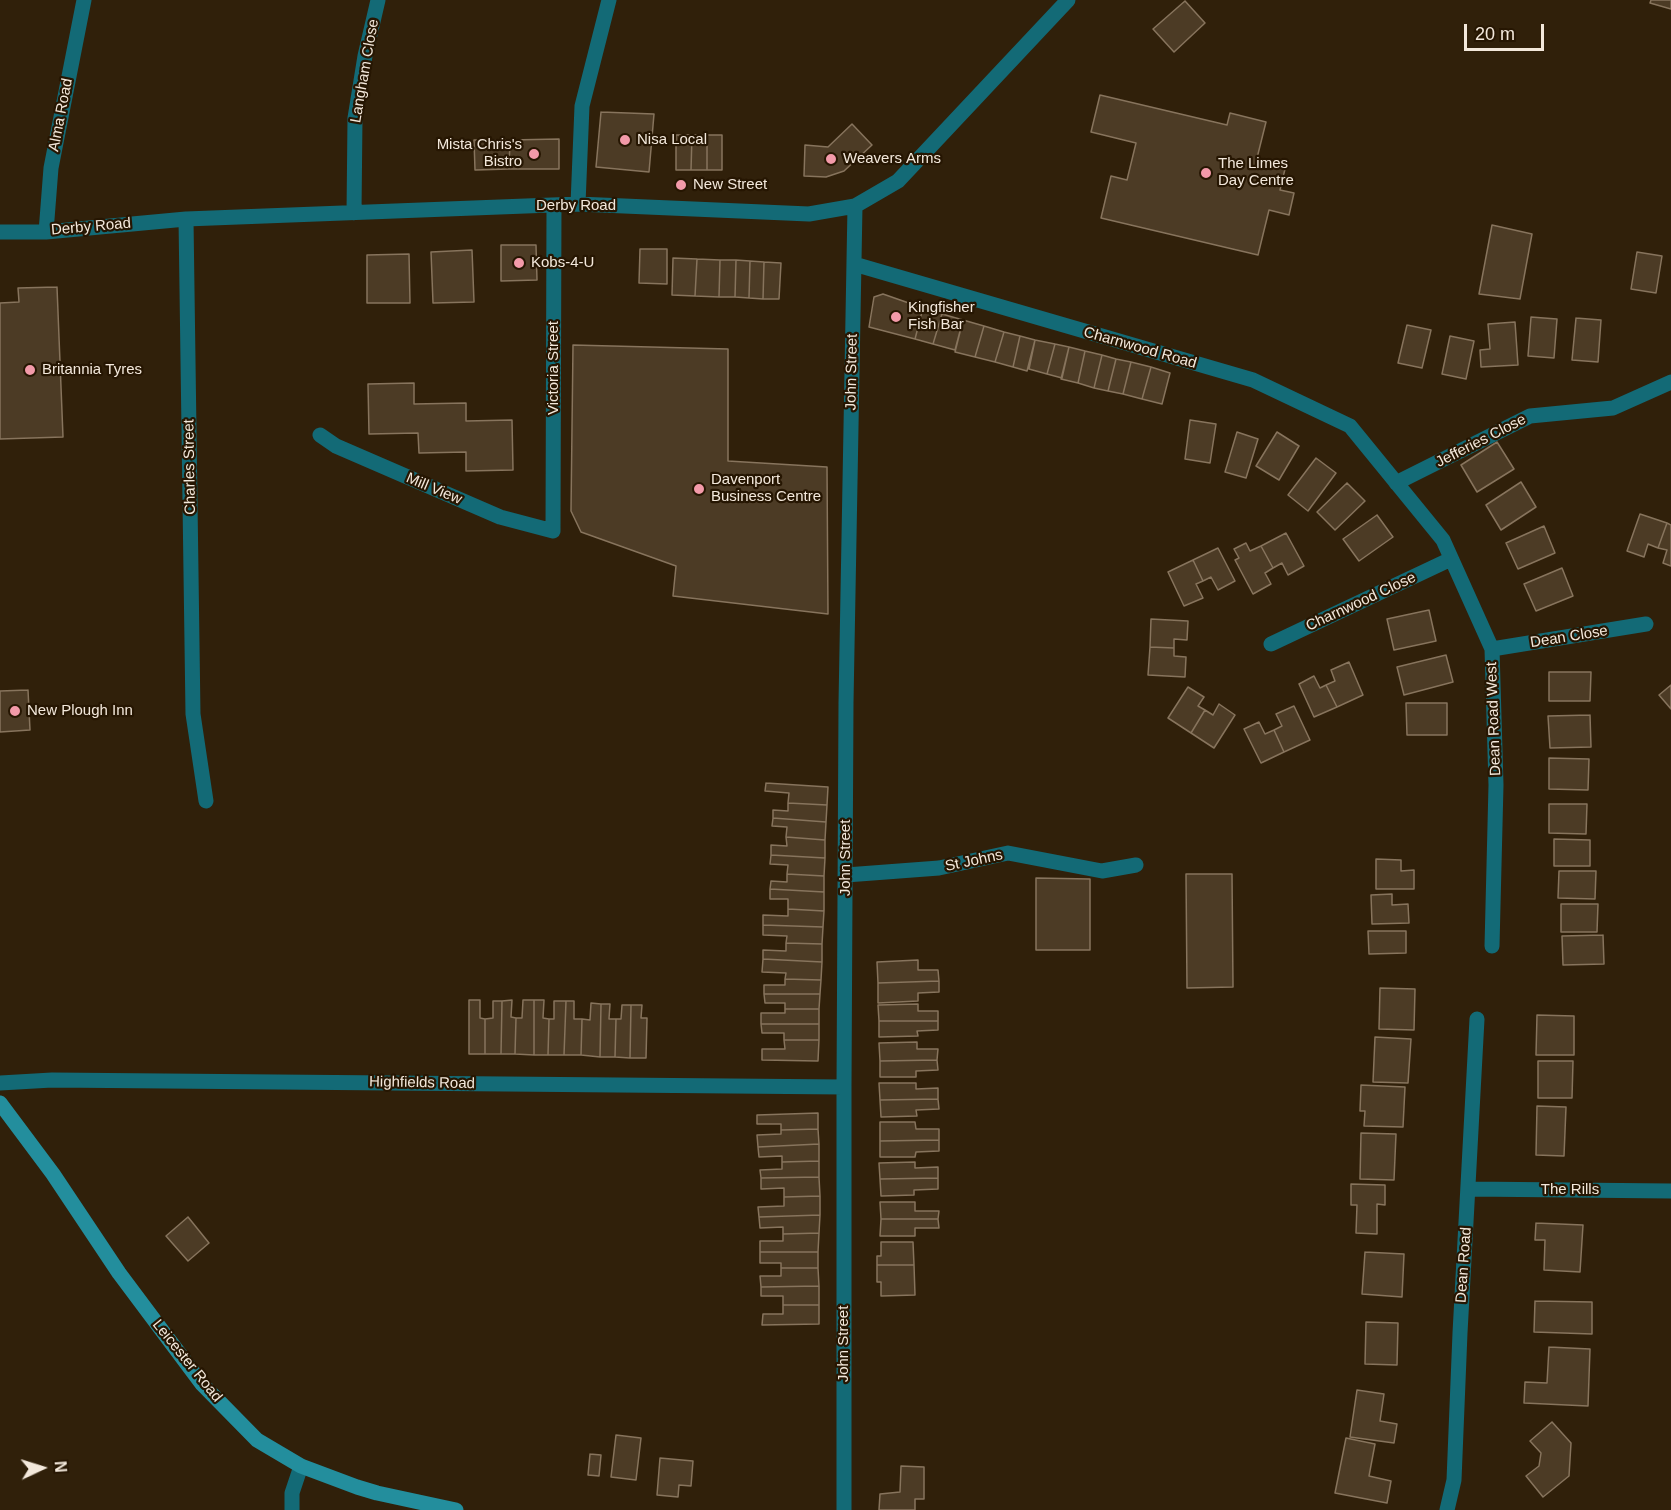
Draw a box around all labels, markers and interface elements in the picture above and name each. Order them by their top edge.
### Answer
scale bar [1467,12,1546,50]
street label: Langham Close [347,18,383,124]
text: 20 m [1475,24,1515,44]
street label: Alma Road [45,77,77,153]
place label: Nisa Local [637,131,707,149]
marker: Nisa Local [618,133,632,147]
place label: Mista Chris's Bistro [437,136,522,171]
marker: Mista Chris's Bistro [527,147,541,161]
place label: Weavers Arms [843,150,941,168]
marker: Weavers Arms [824,152,838,166]
place label: The Limes Day Centre [1218,155,1294,190]
marker: The Limes Day Centre [1199,166,1213,180]
place label: New Street [693,176,767,194]
marker: New Street [674,178,688,192]
street label: Derby Road [536,197,616,215]
street label: Derby Road [50,215,132,239]
place label: Kobs-4-U [531,254,594,272]
marker: Kobs-4-U [512,256,526,270]
place label: Kingfisher Fish Bar [908,299,975,334]
marker: Kingfisher Fish Bar [889,310,903,324]
street label: Victoria Street [545,321,563,415]
street label: Charnwood Road [1081,323,1199,373]
street label: John Street [842,333,862,411]
place label: Britannia Tyres [42,361,142,379]
marker: Britannia Tyres [23,363,37,377]
street label: Jefferies Close [1433,411,1529,471]
street label: Charles Street [180,419,200,515]
street label: Mill View [403,469,465,509]
place label: Davenport Business Centre [711,471,821,506]
marker: Davenport Business Centre [692,482,706,496]
street label: Charnwood Close [1303,569,1419,635]
street label: Dean Close [1529,622,1609,652]
street label: Dean Road West [1483,662,1505,776]
place label: New Plough Inn [27,702,133,720]
marker: New Plough Inn [8,704,22,718]
street label: John Street [837,820,855,896]
street label: St Johns [944,846,1004,876]
street label: Highfields Road [369,1073,475,1093]
street label: The Rills [1541,1181,1599,1199]
street label: Dean Road [1452,1227,1476,1303]
street label: John Street [835,1306,853,1382]
street label: Leicester Road [148,1316,226,1406]
north arrow [12,1438,72,1498]
text: N [52,1460,69,1473]

